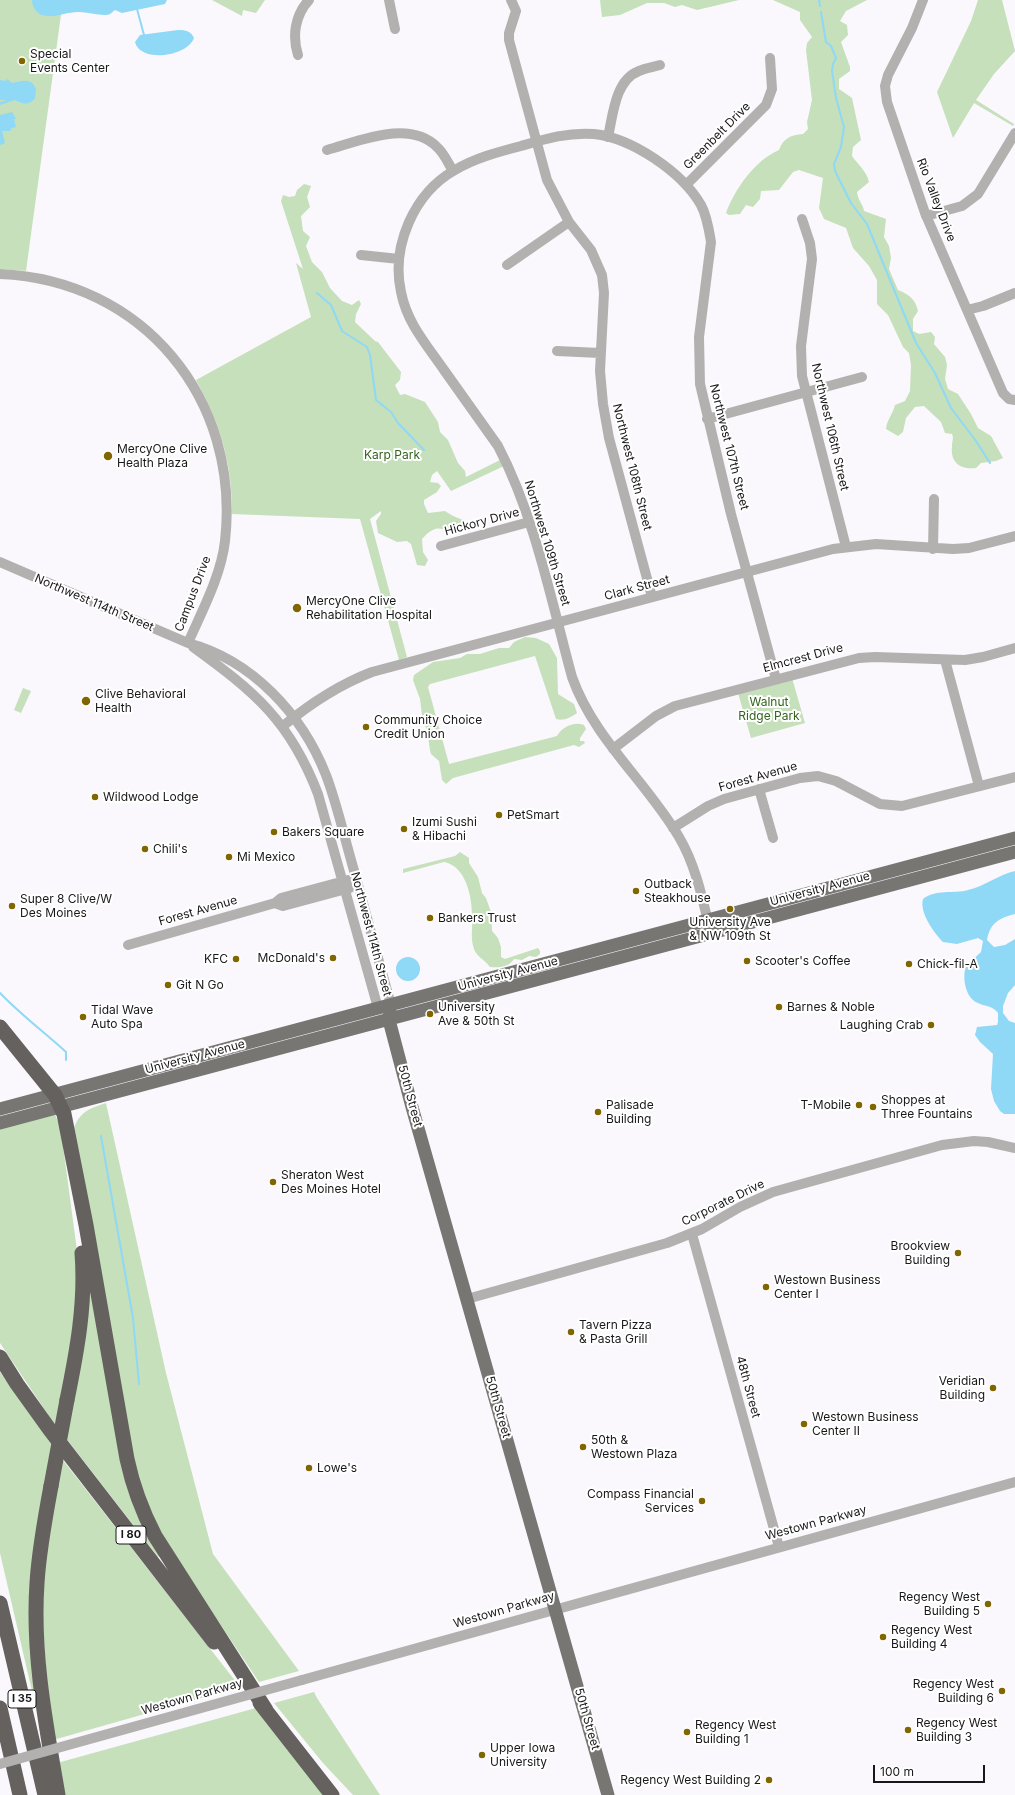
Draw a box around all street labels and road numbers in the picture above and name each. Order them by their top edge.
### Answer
street label: Greenbelt Drive [680,99,754,173]
street label: Rio Valley Drive [913,156,959,244]
street label: Northwest 106th Street [808,362,852,492]
street label: Northwest 107th Street [706,382,752,512]
street label: Northwest 108th Street [609,402,655,532]
street label: Northwest 109th Street [521,478,573,608]
street label: Hickory Drive [443,505,521,539]
street label: Campus Drive [172,554,214,634]
street label: Northwest 114th Street [32,571,156,635]
street label: Clark Street [603,572,671,604]
street label: Elmcrest Drive [761,640,845,676]
street label: Forest Avenue [717,759,799,795]
street label: University Avenue [769,869,871,909]
street label: Northwest 114th Street [347,870,395,998]
street label: Forest Avenue [157,893,239,929]
street label: University Avenue [457,954,559,994]
street label: University Avenue [144,1037,246,1077]
street label: 50th Street [395,1064,425,1128]
street label: Corporate Drive [679,1177,767,1229]
street label: 48th Street [733,1355,763,1419]
street label: 50th Street [482,1375,514,1439]
street label: Westown Parkway [764,1503,868,1543]
road number: I 80 [116,1526,146,1544]
street label: Westown Parkway [452,1589,556,1631]
street label: Westown Parkway [140,1676,244,1718]
street label: 50th Street [571,1687,603,1751]
road number: I 35 [8,1690,36,1708]

